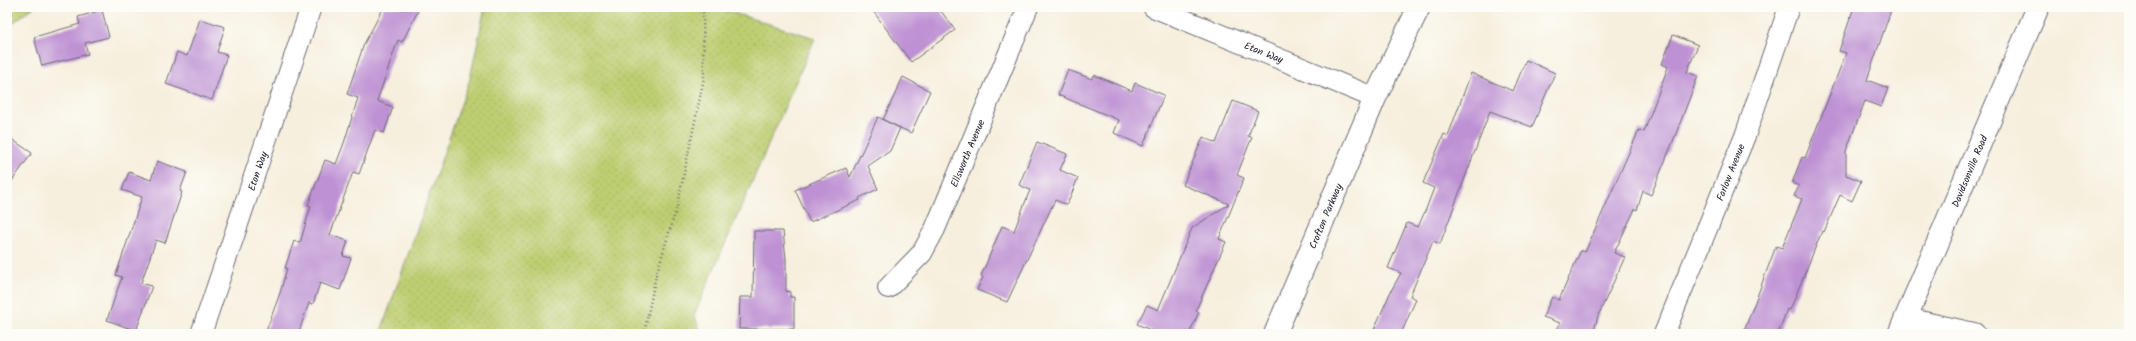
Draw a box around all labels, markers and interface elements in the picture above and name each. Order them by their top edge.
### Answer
street label: Eton Way [1242,38,1286,68]
street label: Ellsworth Avenue [946,117,990,190]
street label: Davidsonville Road [1948,132,1993,210]
street label: Farlow Avenue [1712,141,1750,203]
street label: Eton Way [244,149,272,193]
street label: Crofton Parkway [1305,181,1347,252]

